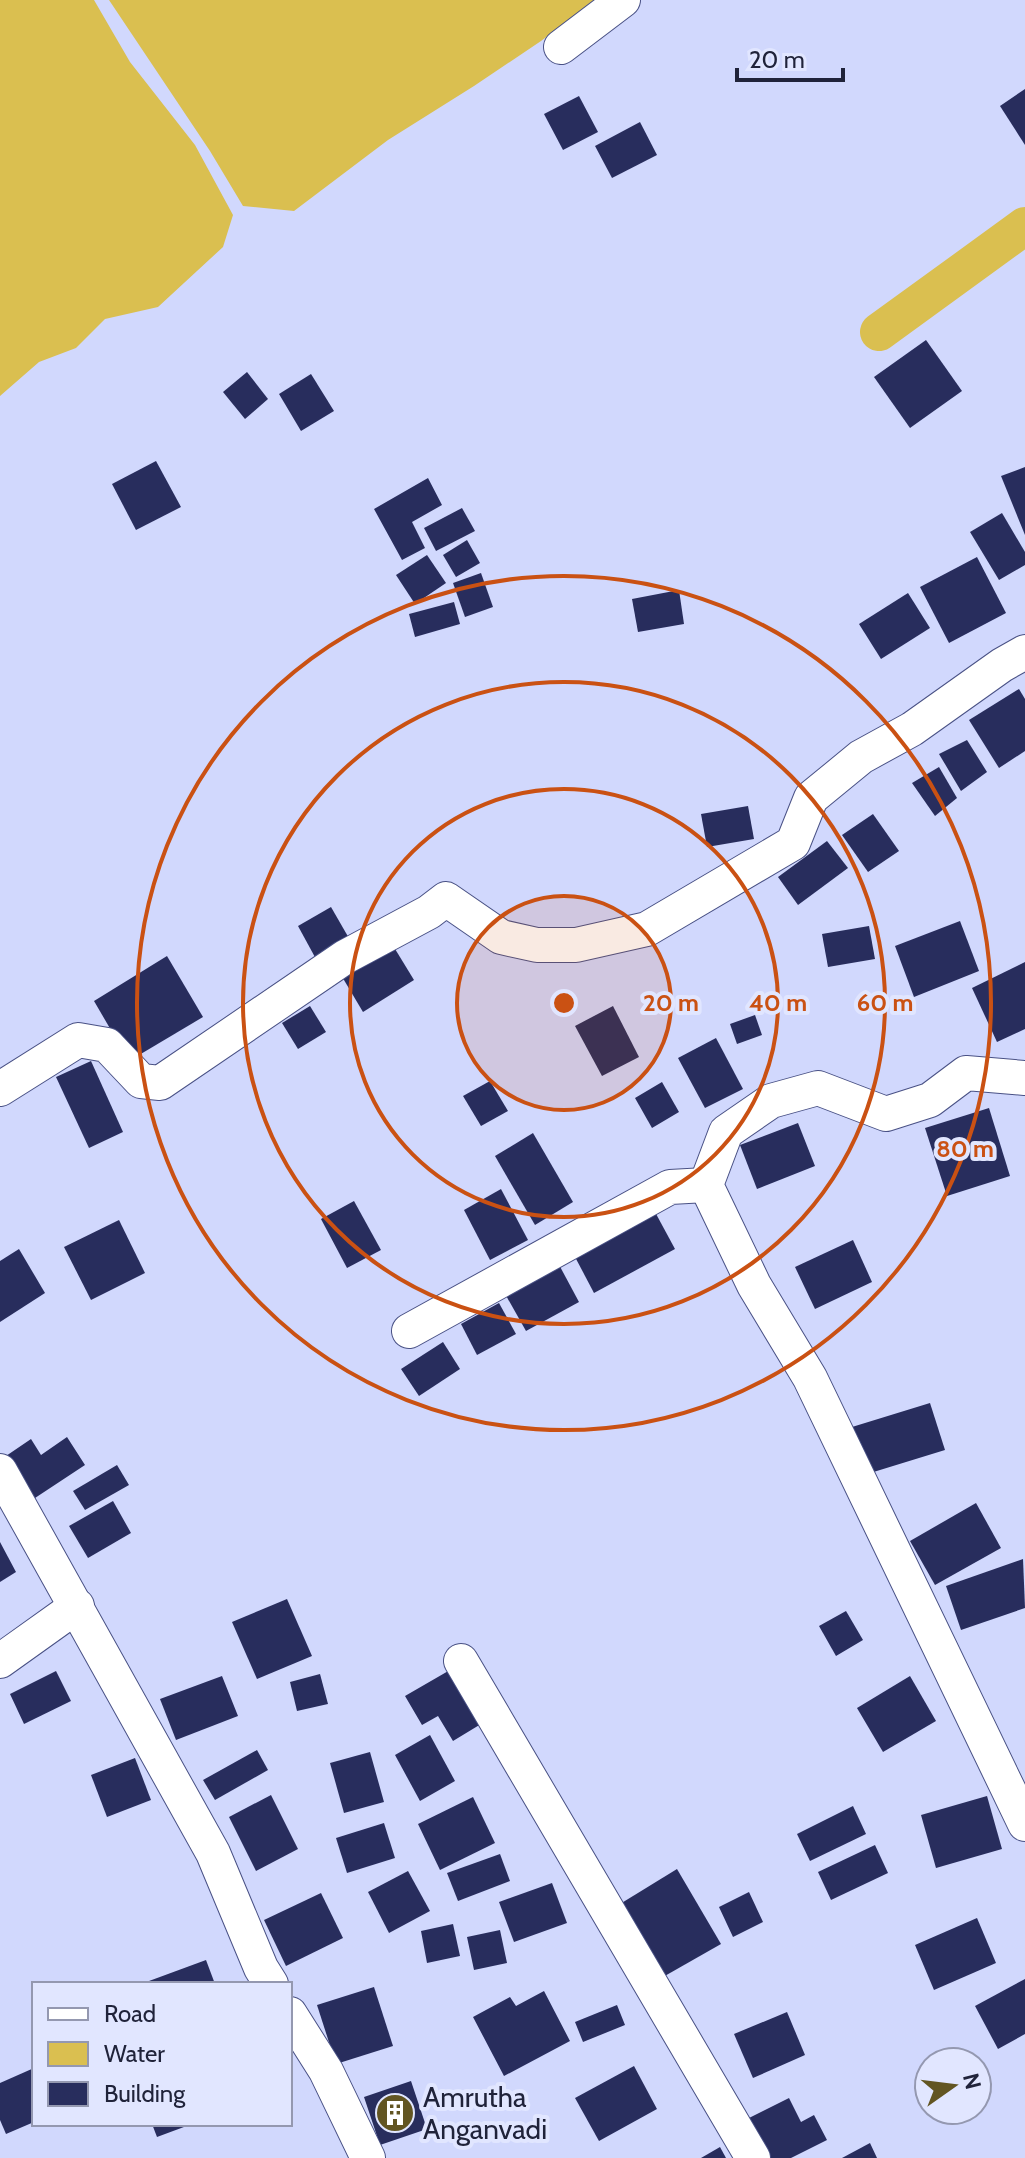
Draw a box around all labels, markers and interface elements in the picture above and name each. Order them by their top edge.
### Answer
scale bar [737,32,843,82]
text: 20 m [749,45,805,74]
text: 20 m [643,988,699,1017]
text: 40 m [749,988,807,1017]
text: 60 m [857,988,913,1017]
centre of rings [550,989,578,1017]
text: 80 m [936,1134,994,1163]
legend [32,1982,292,2126]
text: Road [104,1999,156,2028]
text: Water [104,2039,165,2068]
north arrow [913,2046,993,2126]
text: N [957,2070,987,2092]
text: Building [104,2079,186,2108]
place label: Amrutha Anganvadi [423,2080,547,2146]
building icon: Amrutha Anganvadi [374,2092,416,2134]

